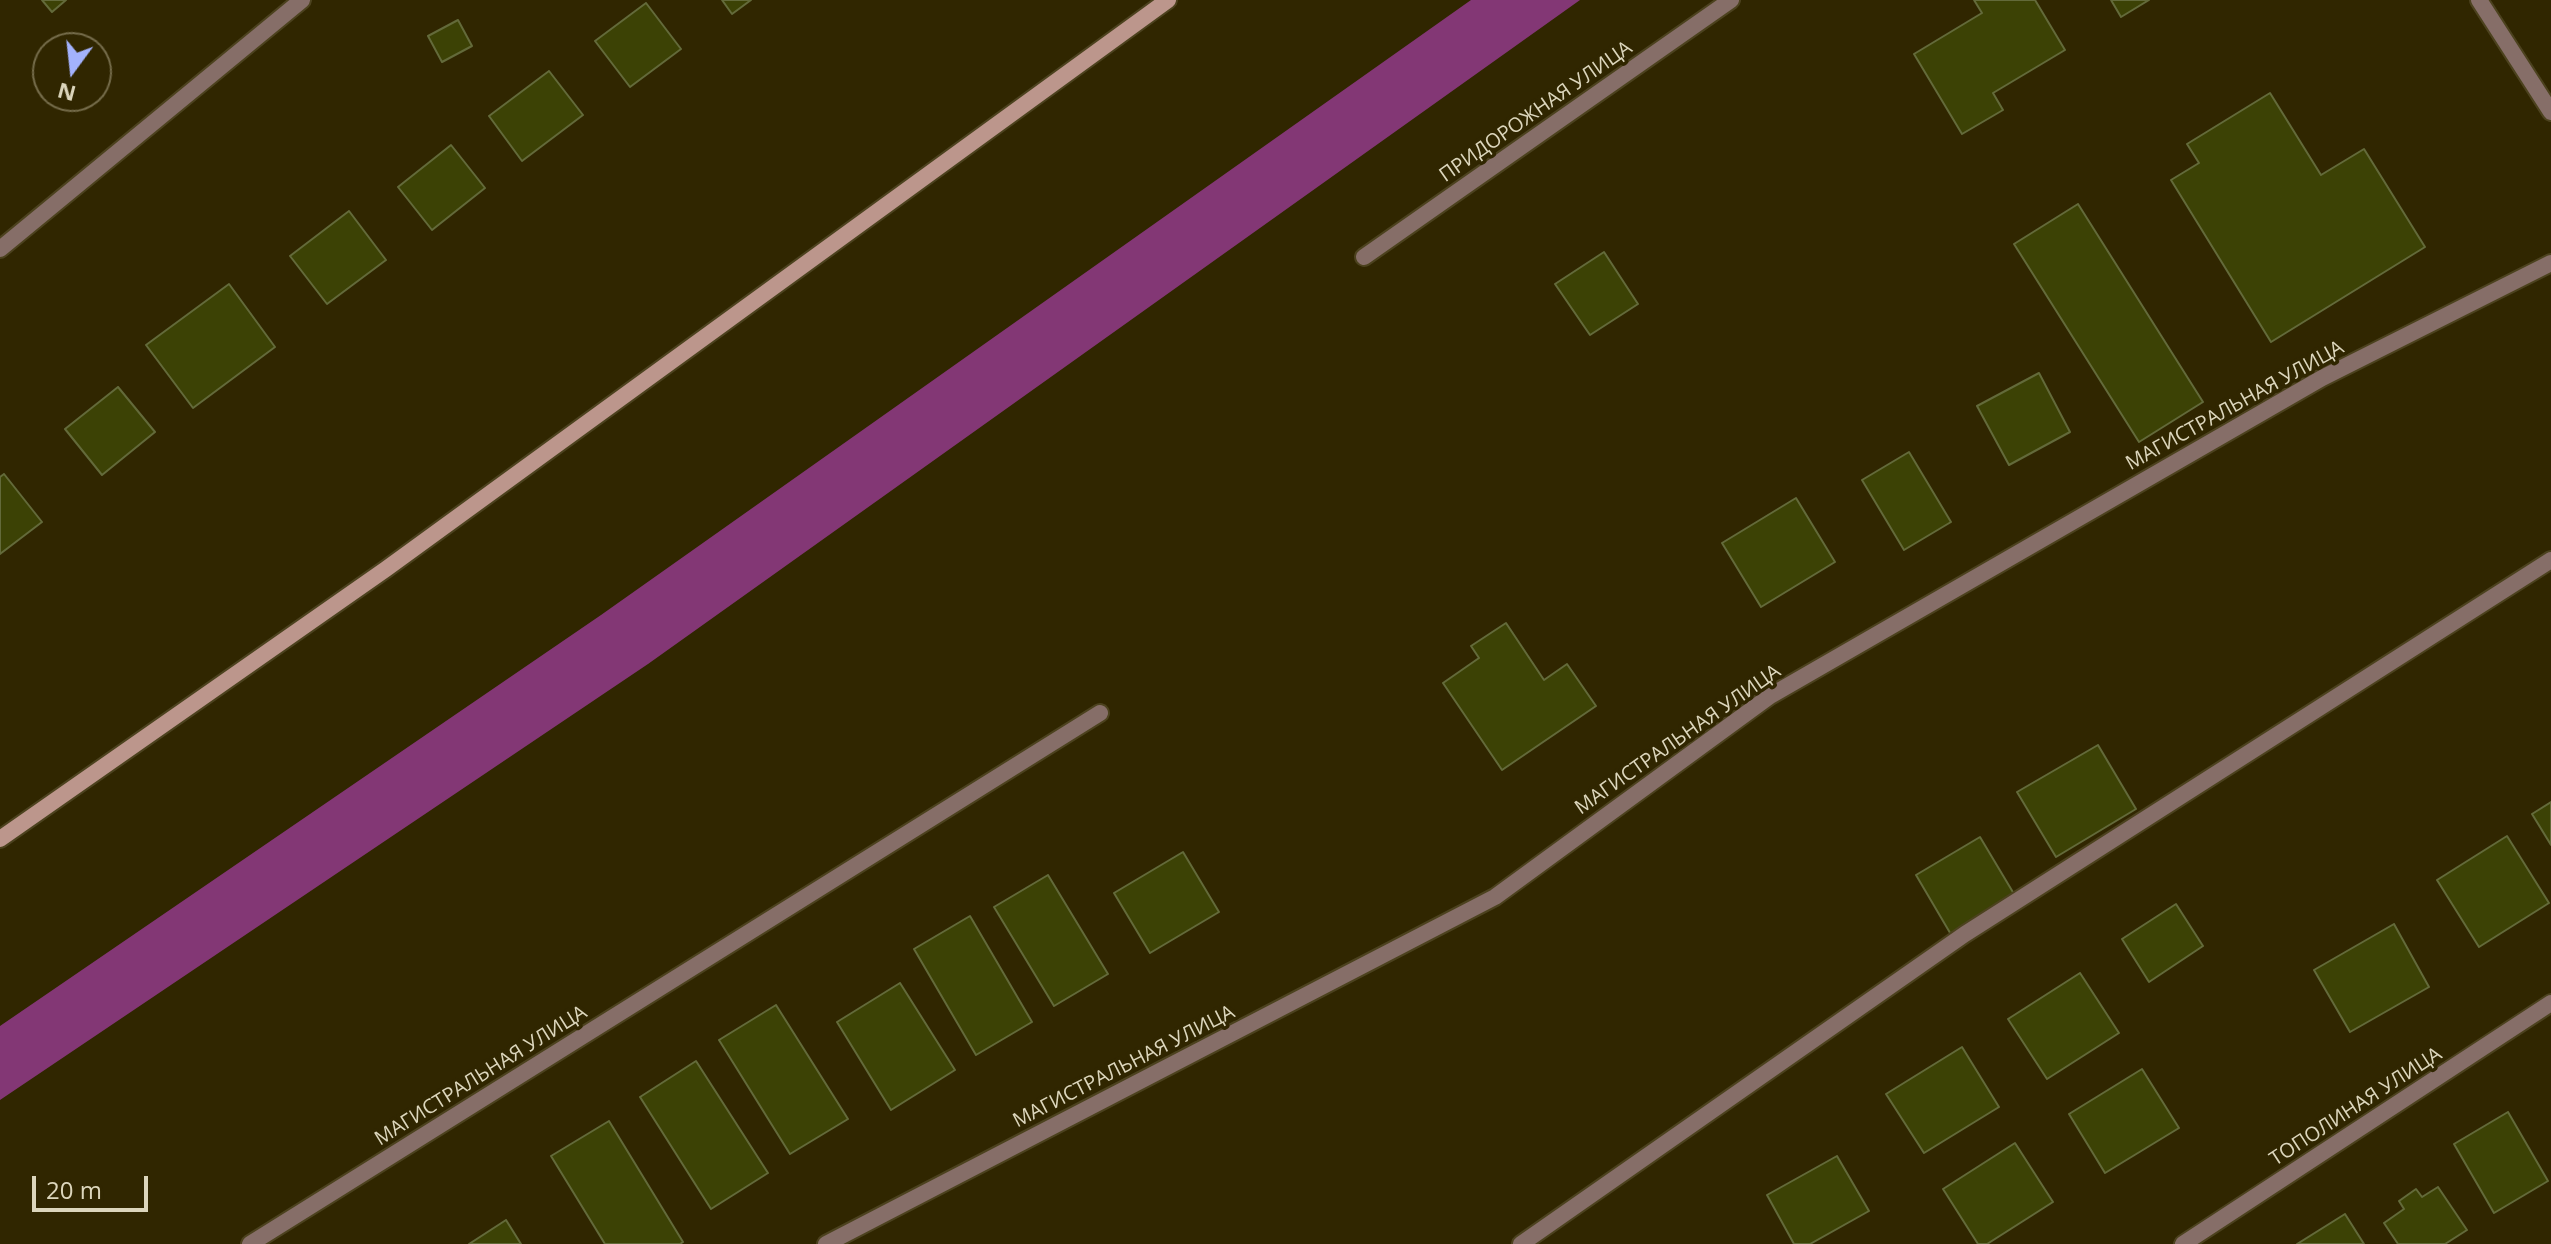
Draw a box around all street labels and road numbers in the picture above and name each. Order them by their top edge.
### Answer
street label: ПРИДОРОЖНАЯ УЛИЦА [1435,36,1637,188]
street label: МАГИСТРАЛЬНАЯ УЛИЦА [2122,336,2348,476]
street label: МАГИСТРАЛЬНАЯ УЛИЦА [1571,660,1785,820]
street label: МАГИСТРАЛЬНАЯ УЛИЦА [371,1001,591,1151]
street label: МАГИСТРАЛЬНАЯ УЛИЦА [1009,1001,1239,1133]
street label: ТОПОЛИНАЯ УЛИЦА [2266,1042,2446,1172]

